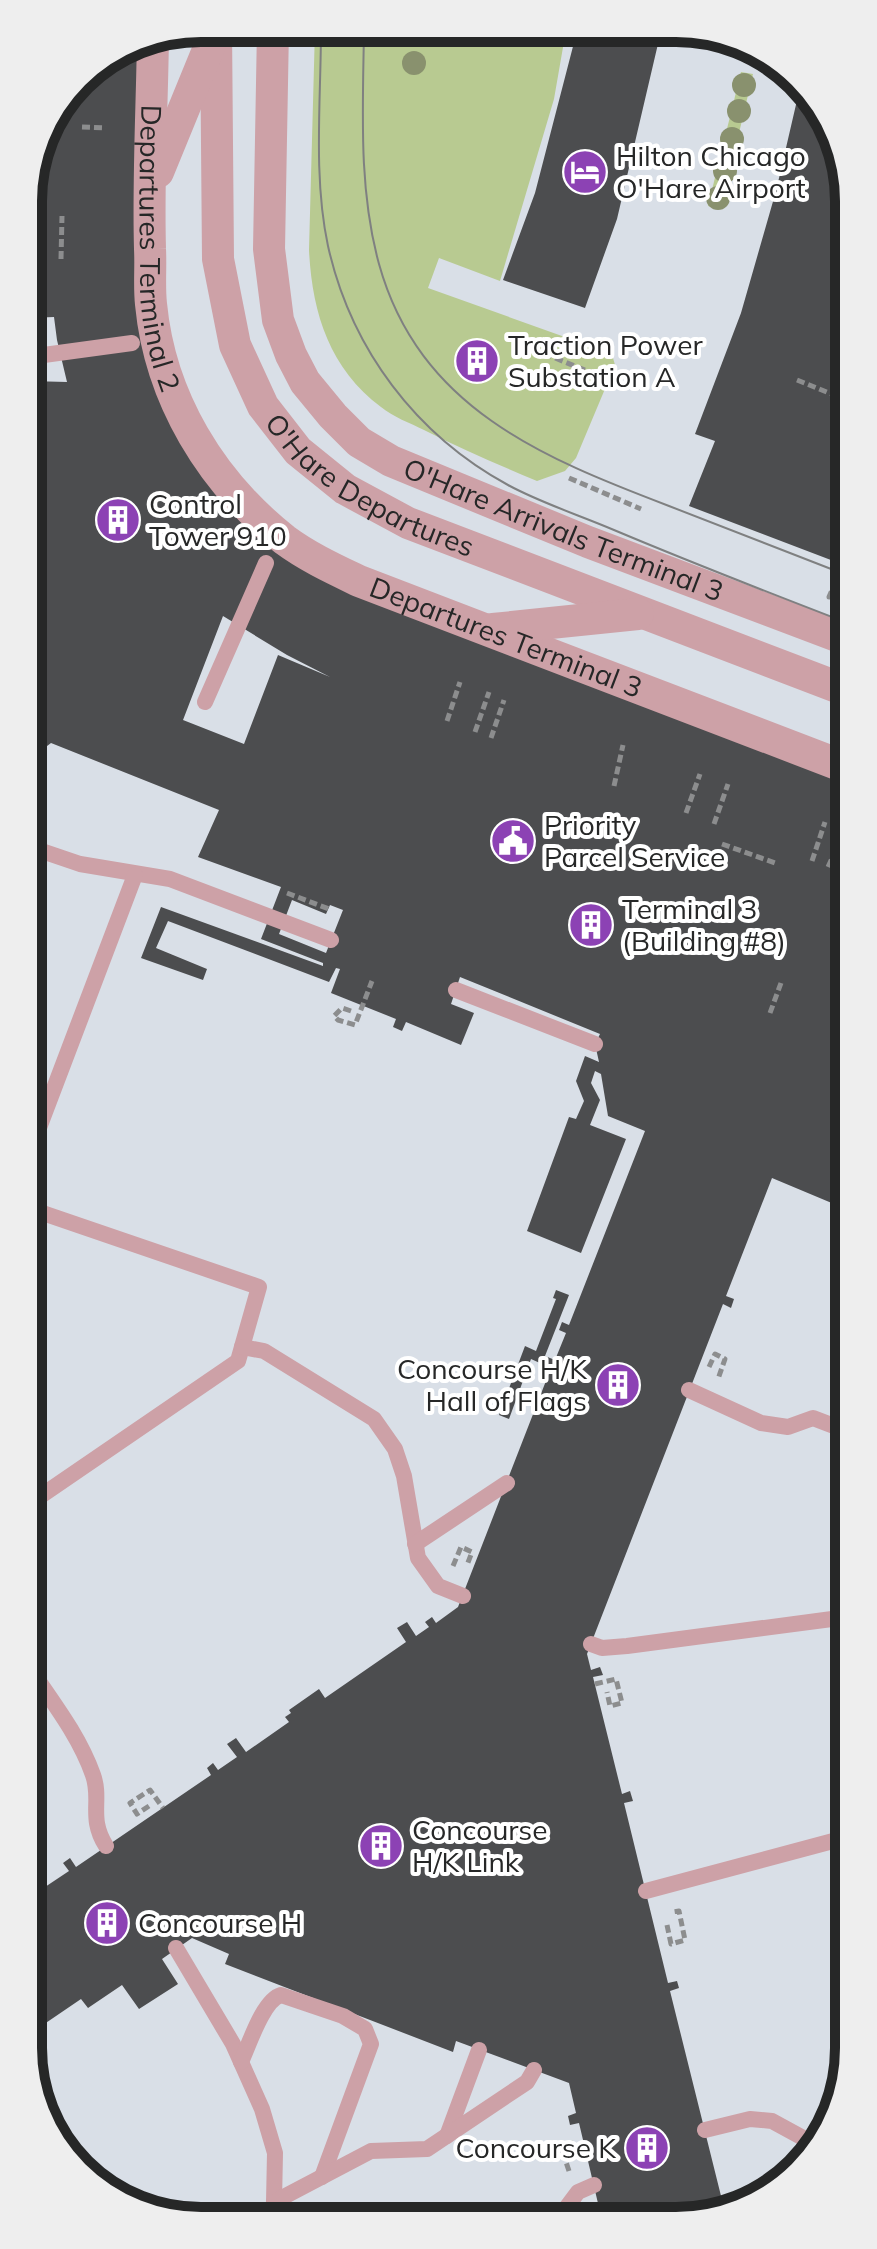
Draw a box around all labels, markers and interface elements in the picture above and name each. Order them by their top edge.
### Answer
street label: Departures Terminal 2 [132,104,189,396]
place label: Hilton Chicago O'Hare Airport [616,138,806,205]
hotel icon: Hilton Chicago O'Hare Airport [561,148,609,196]
place label: Traction Power Substation A [508,327,703,394]
building icon: Traction Power Substation A [453,337,501,385]
street label: O'Hare Departures [258,406,479,564]
street label: O'Hare Arrivals Terminal 3 [399,450,728,608]
place label: Control Tower 910 [149,486,287,553]
building icon: Control Tower 910 [94,496,142,544]
street label: Departures Terminal 3 [365,569,647,705]
place label: Priority Parcel Service [544,807,725,874]
public building icon: Priority Parcel Service [489,817,537,865]
place label: Terminal 3 (Building #8) [622,891,786,958]
building icon: Terminal 3 (Building #8) [567,901,615,949]
place label: Concourse H/K Hall of Flags [397,1351,588,1418]
building icon: Concourse H/K Hall of Flags [594,1361,642,1409]
place label: Concourse H/K Link [412,1812,547,1879]
building icon: Concourse H/K Link [357,1822,405,1870]
building icon: Concourse H [83,1899,131,1947]
place label: Concourse H [138,1905,302,1940]
building icon: Concourse K [623,2124,671,2172]
place label: Concourse K [456,2130,617,2165]

